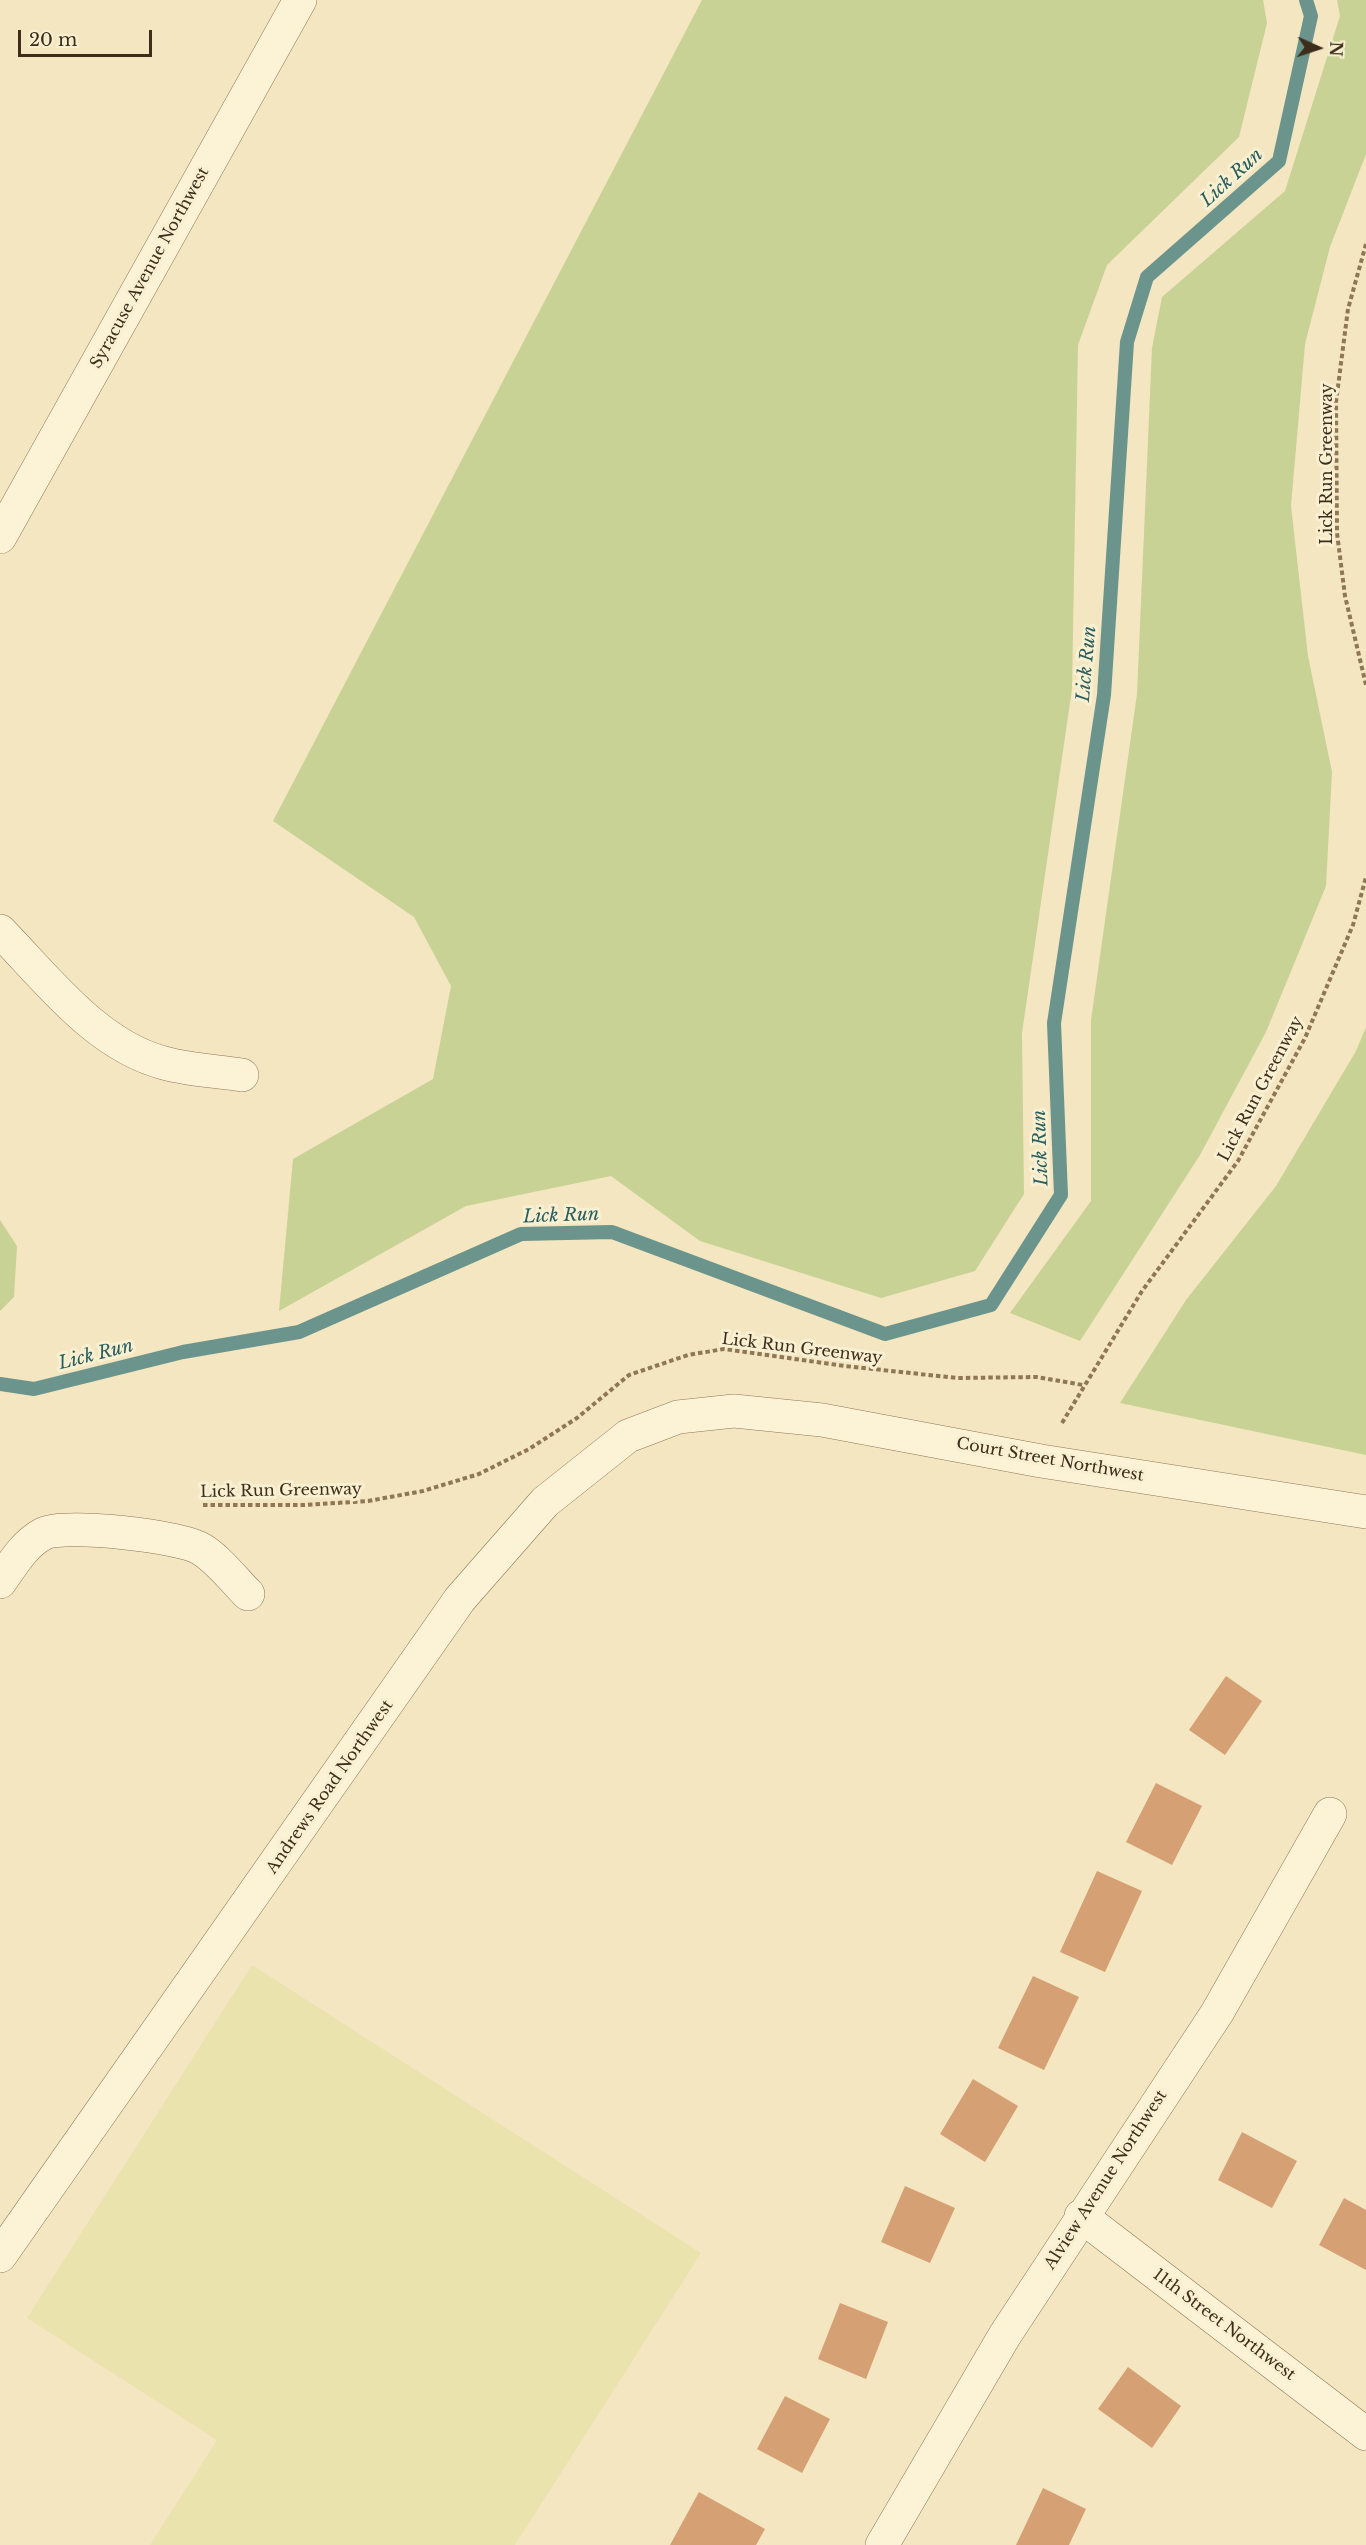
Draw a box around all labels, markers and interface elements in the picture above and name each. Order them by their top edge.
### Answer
scale bar [21,18,154,56]
north arrow [1288,18,1348,78]
text: 20 m [29,29,77,51]
text: N [1326,41,1346,57]
water label: Lick Run [1197,145,1267,211]
street label: Syracuse Avenue Northwest [87,164,213,372]
street label: Lick Run Greenway [1317,383,1337,545]
water label: Lick Run [1073,625,1101,703]
street label: Lick Run Greenway [1215,1013,1307,1165]
water label: Lick Run [1029,1110,1053,1186]
water label: Lick Run [523,1204,599,1228]
street label: Lick Run Greenway [721,1330,883,1368]
water label: Lick Run [56,1335,136,1375]
street label: Court Street Northwest [955,1434,1145,1486]
street label: Lick Run Greenway [200,1480,362,1502]
street label: Andrews Road Northwest [263,1696,397,1878]
street label: Alview Avenue Northwest [1041,2087,1171,2273]
street label: 11th Street Northwest [1149,2265,1299,2385]

